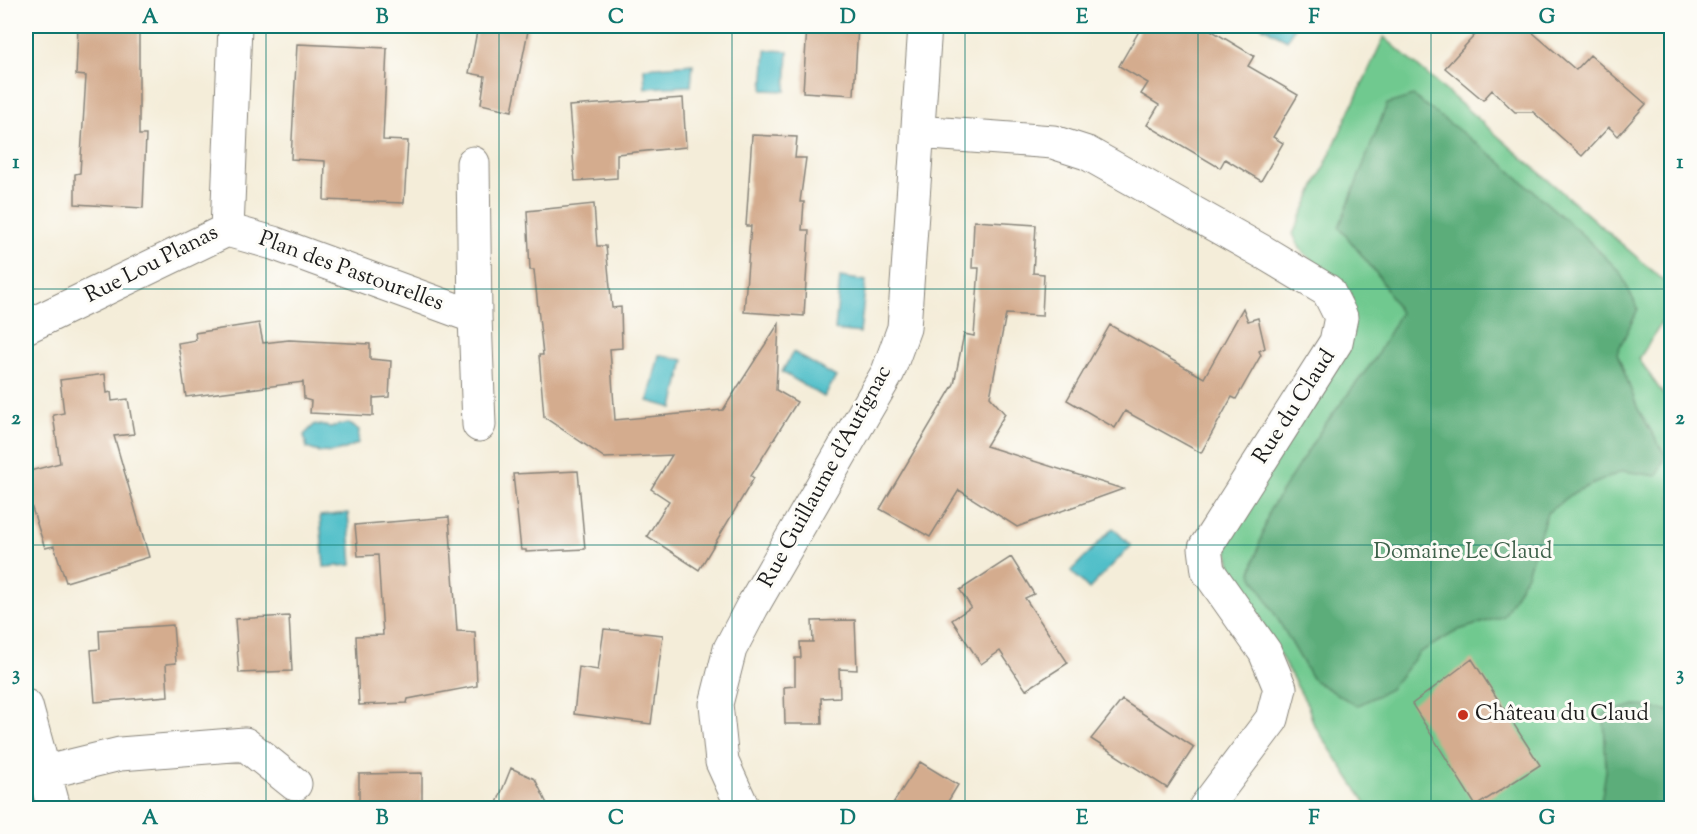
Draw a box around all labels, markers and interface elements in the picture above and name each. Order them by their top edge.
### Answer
text: A [142,4,159,33]
text: B [376,4,389,33]
text: C [608,4,624,33]
text: D [840,4,856,33]
text: E [1076,4,1089,33]
text: F [1308,4,1320,33]
text: G [1539,4,1556,33]
text: 1 [13,149,20,178]
text: 1 [1677,149,1684,178]
street label: Rue Lou Planas [80,218,224,312]
street label: Plan des Pastourelles [254,224,448,320]
street label: Rue du Claud [1246,343,1344,471]
street label: Rue Guillaume d'Autignac [751,360,901,594]
text: 2 [11,405,21,434]
text: 2 [1675,405,1685,434]
park label: Domaine Le Claud [1374,537,1552,569]
text: 3 [12,661,20,690]
text: 3 [1676,661,1684,690]
place label: Château du Claud [1475,699,1649,731]
marker: Château du Claud [1456,708,1470,722]
text: A [142,805,159,834]
text: B [376,805,389,834]
text: C [608,805,624,834]
text: D [840,805,856,834]
text: E [1076,805,1089,834]
text: F [1308,805,1320,834]
text: G [1539,805,1556,834]

